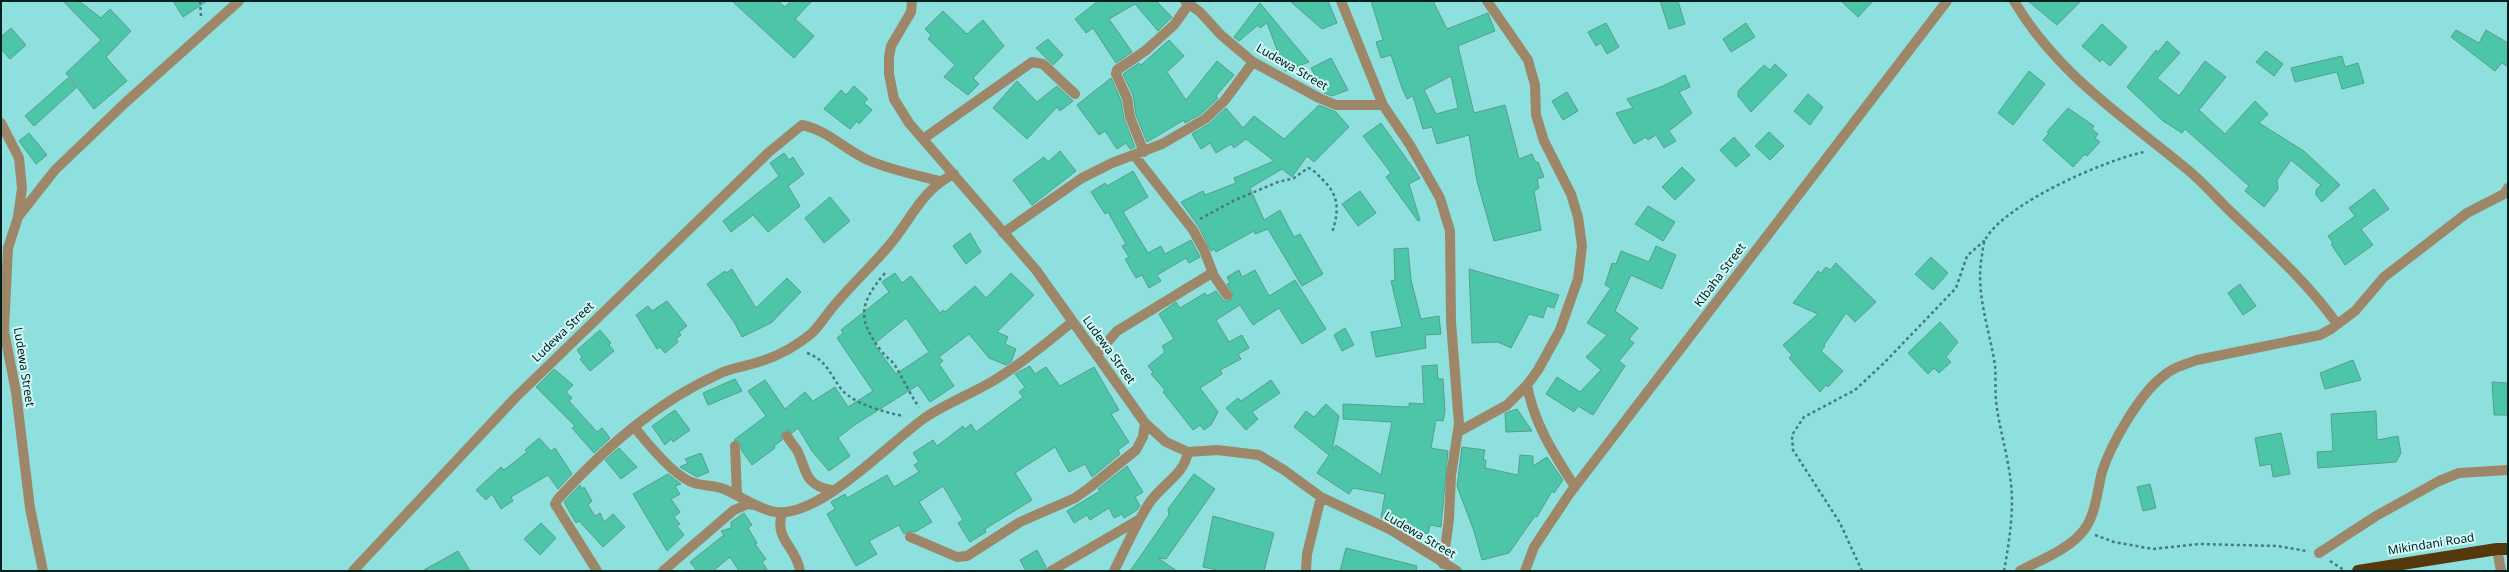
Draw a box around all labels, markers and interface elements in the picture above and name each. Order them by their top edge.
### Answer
street label: Ludewa Street [1253,39,1332,94]
street label: KIbaha Street [1690,239,1750,310]
street label: Ludewa Street [528,297,598,366]
street label: Ludewa Street [1079,312,1140,388]
street label: Ludewa Street [10,326,39,409]
street label: Ludewa Street [1381,507,1460,562]
street label: Mikindani Road [2386,528,2475,559]

